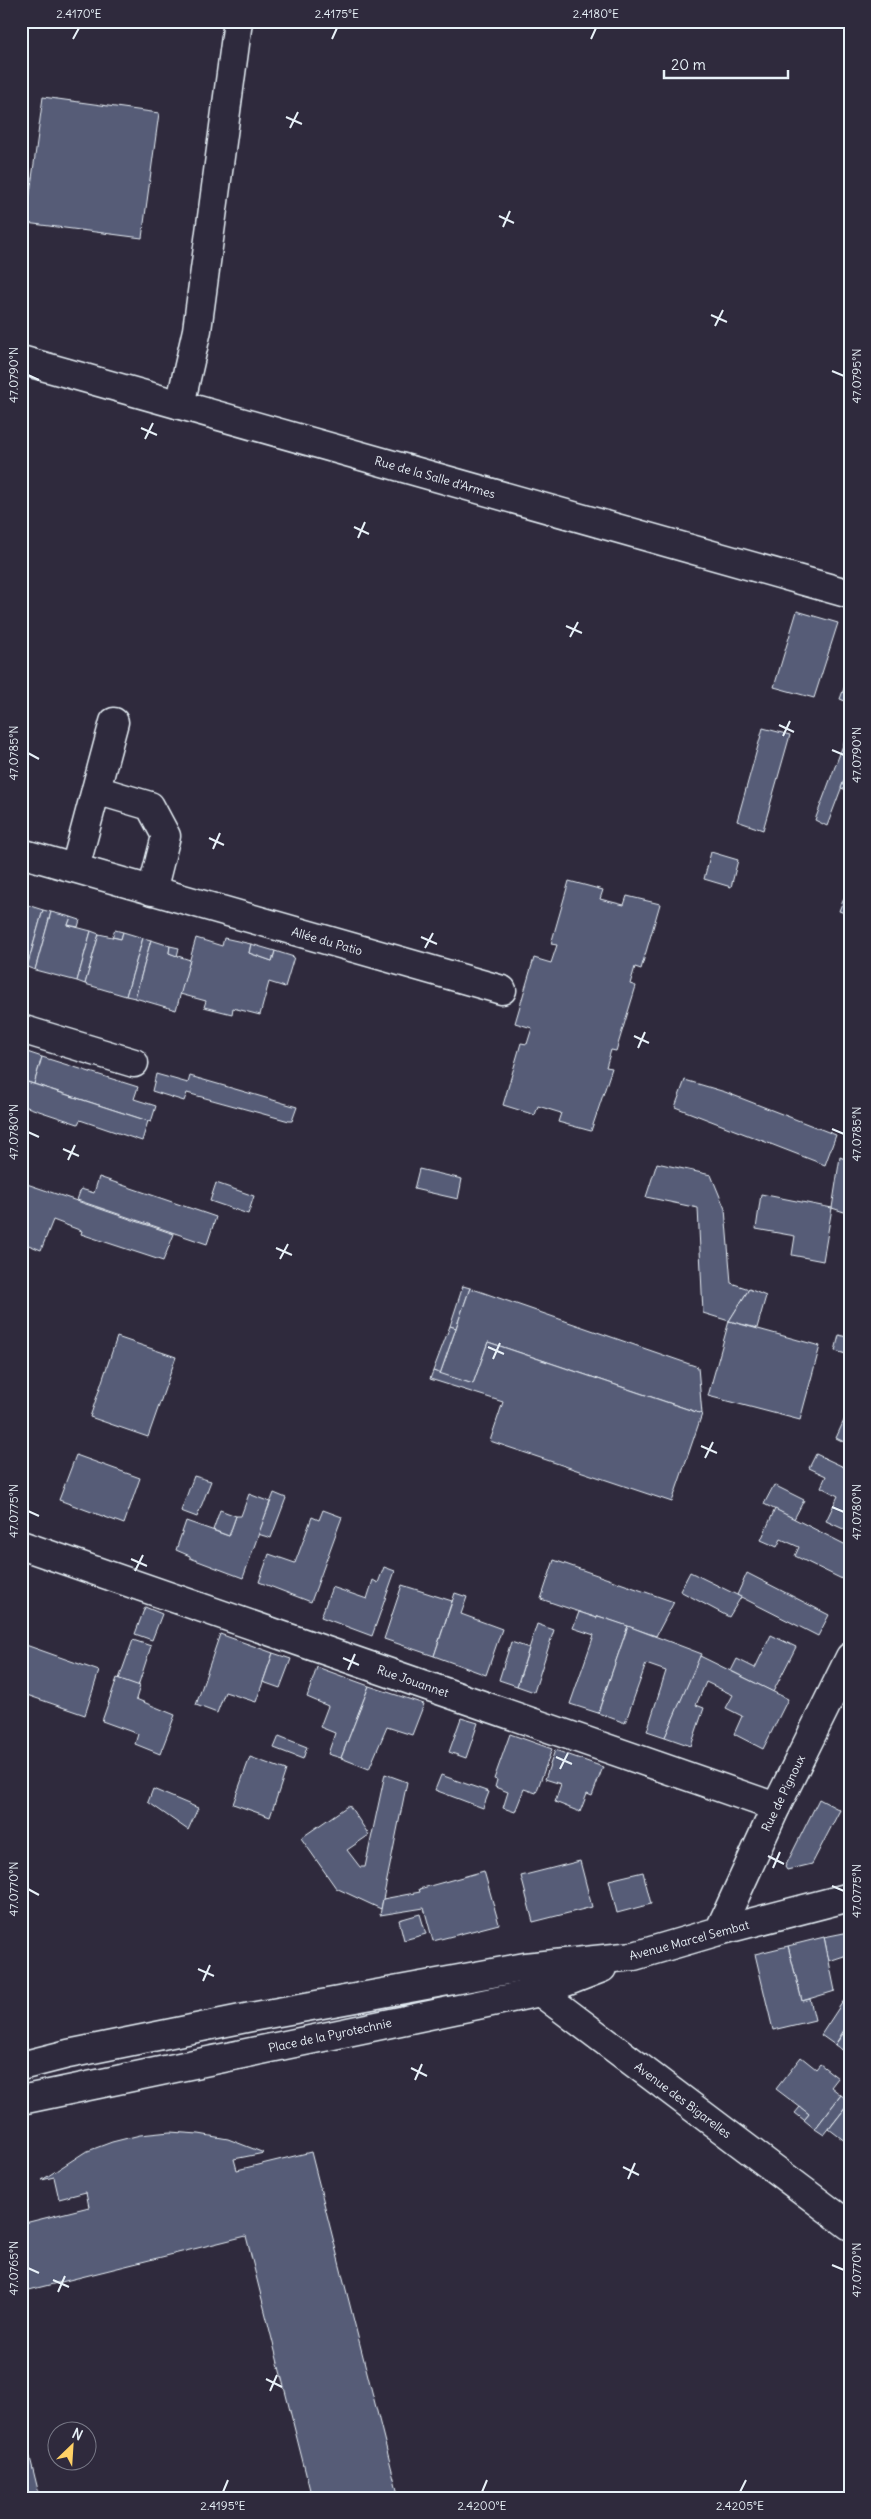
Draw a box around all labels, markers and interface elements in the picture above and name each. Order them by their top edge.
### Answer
text: 2.4170°E [56,6,102,21]
text: 2.4175°E [315,6,359,21]
text: 2.4180°E [573,6,619,21]
scale bar [664,48,787,80]
text: 20 m [671,55,706,74]
text: 47.0790°N [6,347,21,403]
text: 47.0795°N [849,349,864,403]
street label: Rue de la Salle d'Armes [373,453,497,501]
text: 47.0785°N [6,726,21,780]
text: 47.0790°N [849,727,864,783]
street label: Allée du Patio [290,924,364,958]
text: 47.0780°N [6,1104,21,1160]
text: 47.0785°N [849,1107,864,1161]
text: 47.0775°N [6,1484,21,1538]
text: 47.0780°N [849,1484,864,1540]
street label: Rue Jouannet [375,1662,451,1700]
street label: Rue de Pignoux [758,1752,808,1834]
text: 47.0770°N [6,1862,21,1916]
text: 47.0775°N [849,1864,864,1918]
street label: Avenue Marcel Sembat [627,1917,751,1963]
street label: Place de la Pyrotechnie [267,2015,393,2055]
street label: Avenue des Bigarelles [632,2059,734,2141]
text: 47.0765°N [6,2241,21,2295]
text: 47.0770°N [849,2243,864,2297]
north arrow [48,2422,98,2472]
text: N [69,2424,86,2444]
text: 2.4195°E [200,2498,246,2513]
text: 2.4200°E [457,2498,507,2513]
text: 2.4205°E [716,2498,764,2513]

